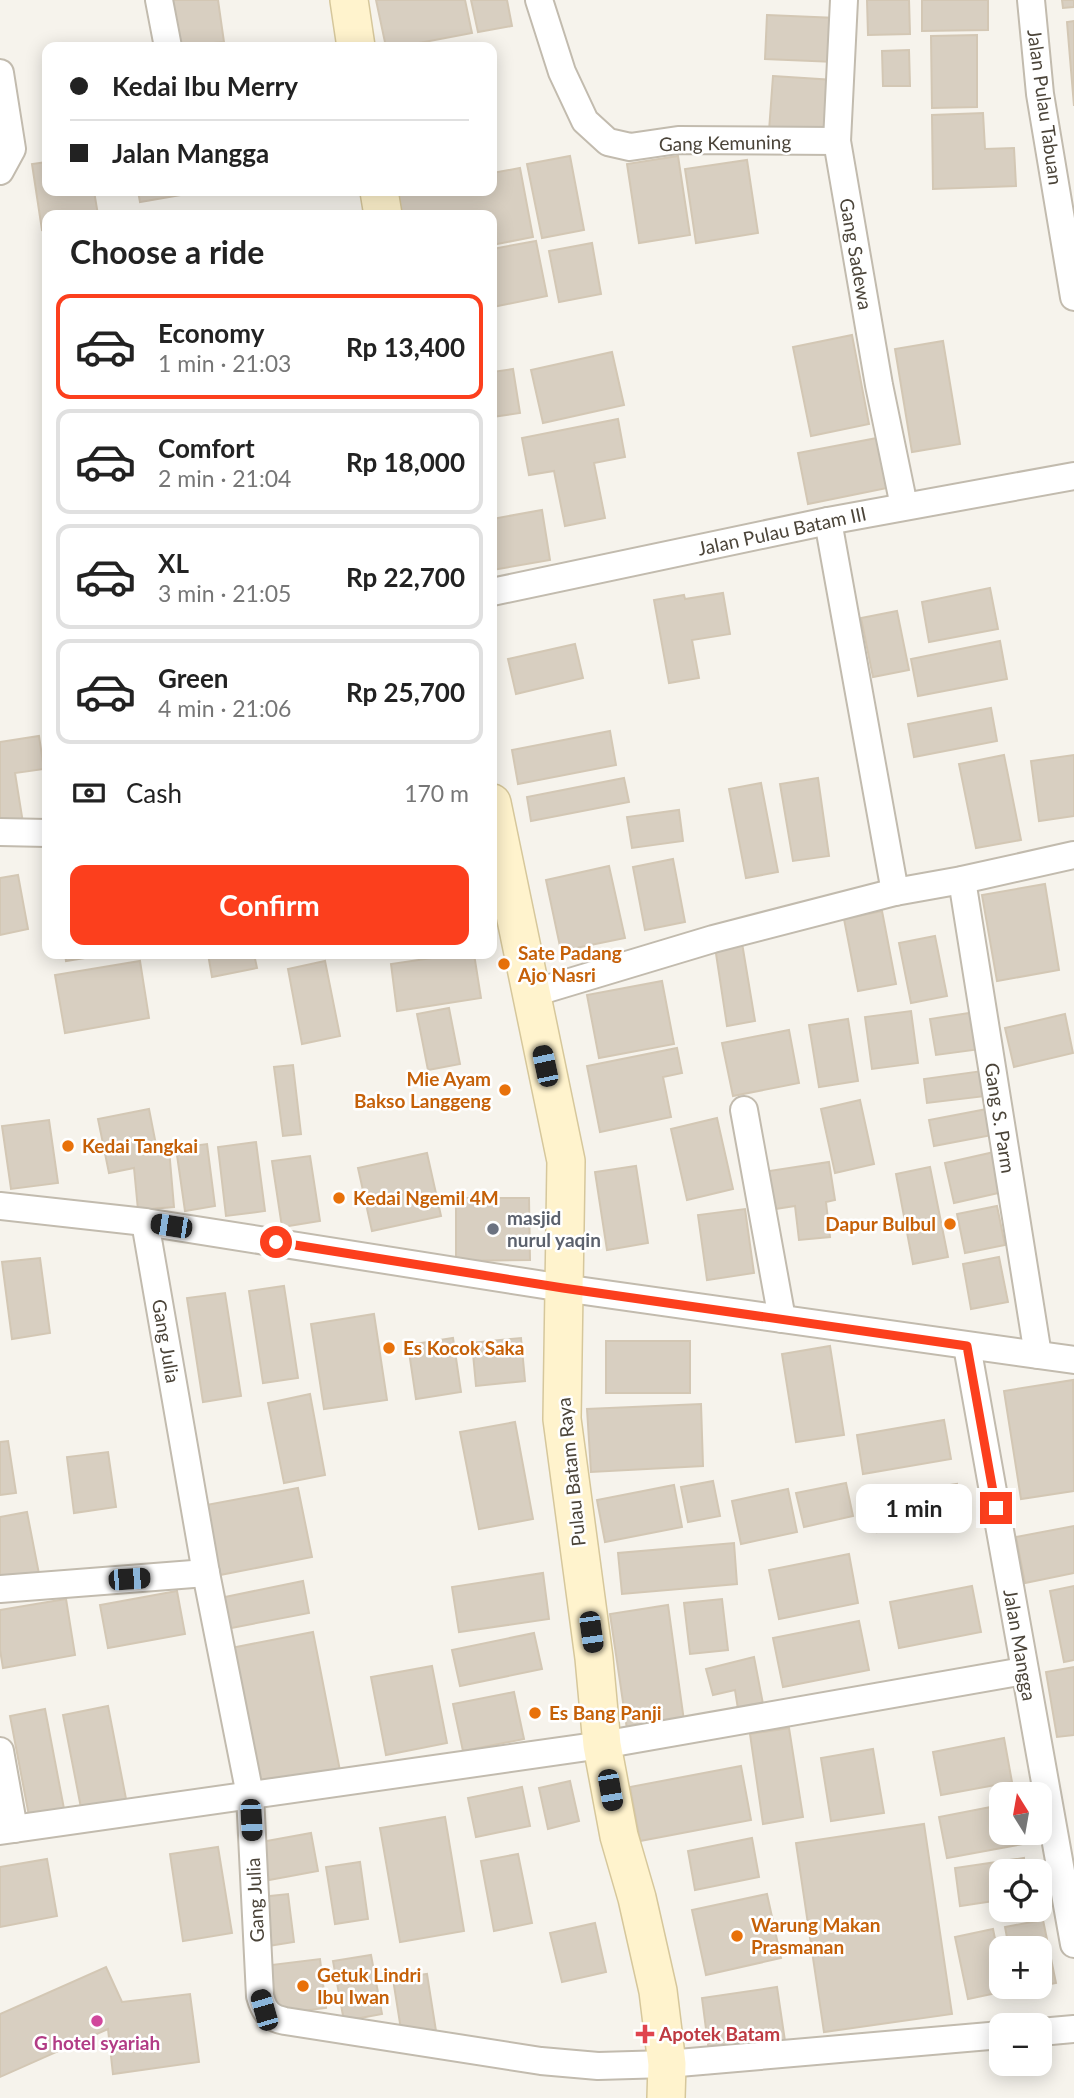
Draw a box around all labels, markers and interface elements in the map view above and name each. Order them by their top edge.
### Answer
street label: Jalan Pulau Tabuan [1023,28,1068,186]
text: Kedai Ibu Merry [112,70,298,102]
street label: Gang Kemuning [659,130,791,155]
text: Jalan Mangga [112,137,269,169]
street label: Gang Sadewa [835,196,878,312]
text: Choose a ride [70,232,264,271]
icon: car [74,315,137,378]
text: Economy [158,317,264,349]
text: Rp 13,400 [346,331,465,363]
text: 1 min · 21:03 [158,349,291,377]
icon: car [74,430,137,493]
text: Comfort [158,432,255,464]
text: Rp 18,000 [346,446,465,478]
text: 2 min · 21:04 [158,464,291,492]
street label: Jalan Pulau Batam III [695,501,868,560]
icon: car [74,545,137,608]
text: XL [158,547,189,579]
text: Rp 22,700 [346,561,465,593]
text: 3 min · 21:05 [158,579,291,607]
icon: car [74,660,137,723]
text: Green [158,662,228,694]
text: Rp 25,700 [346,676,465,708]
text: 4 min · 21:06 [158,694,291,722]
icon: cash [70,774,108,812]
text: Cash [126,777,182,809]
text: 170 m [404,779,469,807]
button: Confirm [70,865,469,945]
place label: Sate Padang Ajo Nasri [517,941,622,986]
marker: Sate Padang Ajo Nasri [496,956,512,972]
car [531,1043,560,1089]
street label: Gang S. Parm [980,1061,1021,1175]
place label: Mie Ayam Bakso Langgeng [354,1067,491,1112]
marker: Mie Ayam Bakso Langgeng [497,1082,513,1098]
place label: Kedai Tangkai [82,1134,198,1157]
marker: Kedai Tangkai [60,1138,76,1154]
place label: Kedai Ngemil 4M [353,1186,499,1209]
marker: Kedai Ngemil 4M [331,1190,347,1206]
place label: masjid nurul yaqin [507,1206,601,1251]
car [149,1212,194,1240]
place label: Dapur Bulbul [825,1212,936,1235]
marker: Dapur Bulbul [942,1216,958,1232]
marker: masjid nurul yaqin [485,1221,501,1237]
route start [260,1226,292,1258]
street label: Gang Julia [148,1297,185,1385]
place label: Es Kocok Saka [403,1336,524,1359]
marker: Es Kocok Saka [381,1340,397,1356]
street label: Pulau Batam Raya [551,1396,590,1548]
callout: 1 min [856,1484,972,1532]
route end [980,1492,1012,1524]
text: 1 min [885,1494,943,1522]
car [108,1567,151,1591]
street label: Jalan Mangga [999,1587,1042,1703]
car [578,1610,605,1654]
place label: Es Bang Panji [549,1701,662,1724]
marker: Es Bang Panji [527,1705,543,1721]
car [597,1767,624,1813]
north arrow [989,1782,1052,1844]
map controls [989,1782,1052,2076]
car [240,1798,263,1842]
street label: Gang Julia [241,1857,268,1943]
button: locate [989,1859,1052,1922]
place label: Warung Makan Prasmanan [751,1913,880,1958]
marker: Warung Makan Prasmanan [729,1928,745,1944]
button: + [989,1936,1052,1999]
place label: Getuk Lindri Ibu Iwan [317,1963,421,2008]
marker: Getuk Lindri Ibu Iwan [295,1978,311,1994]
car [249,1987,280,2033]
marker: G hotel syariah [89,2013,105,2029]
button: − [989,2013,1052,2076]
place label: Apotek Batam [658,2022,780,2045]
marker: Apotek Batam [637,2026,653,2042]
place label: G hotel syariah [34,2031,160,2054]

